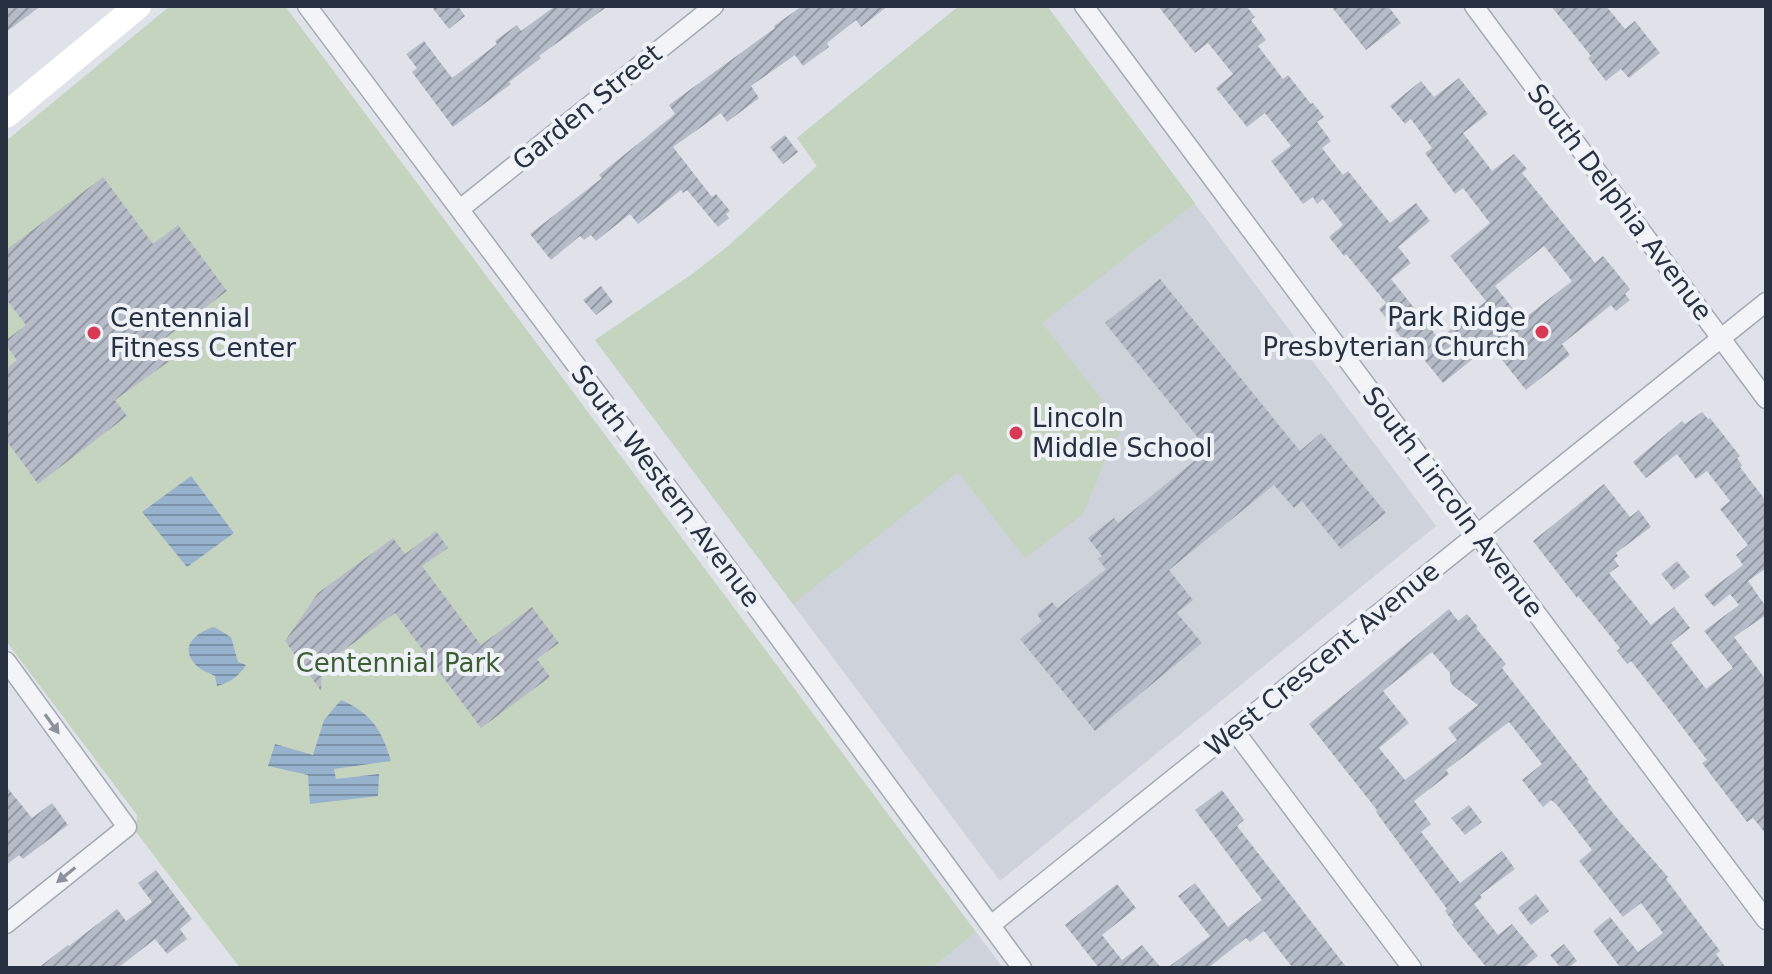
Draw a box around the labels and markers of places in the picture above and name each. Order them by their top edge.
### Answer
place label: Park Ridge Presbyterian Church [1262,302,1526,362]
place label: Centennial Fitness Center [110,303,296,363]
marker: Park Ridge Presbyterian Church [1533,323,1551,341]
marker: Centennial Fitness Center [85,324,103,342]
place label: Lincoln Middle School [1032,403,1212,463]
marker: Lincoln Middle School [1007,424,1025,442]

